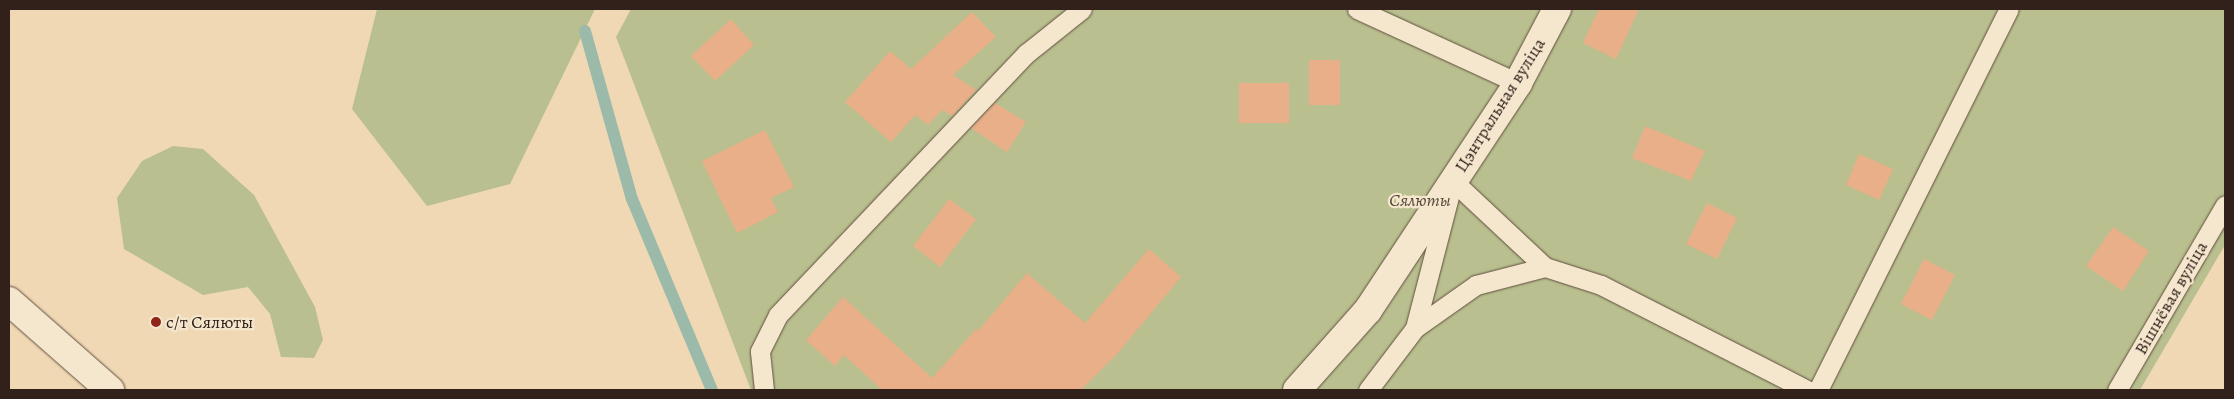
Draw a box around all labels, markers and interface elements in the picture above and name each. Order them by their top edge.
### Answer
street label: Цэнтральная вуліца [1450,34,1550,176]
park label: Сялюты [1389,189,1451,211]
street label: Вішнёвая вуліца [2130,238,2212,358]
place label: с/т Сялюты [166,311,253,333]
marker: с/т Сялюты [150,316,162,328]

